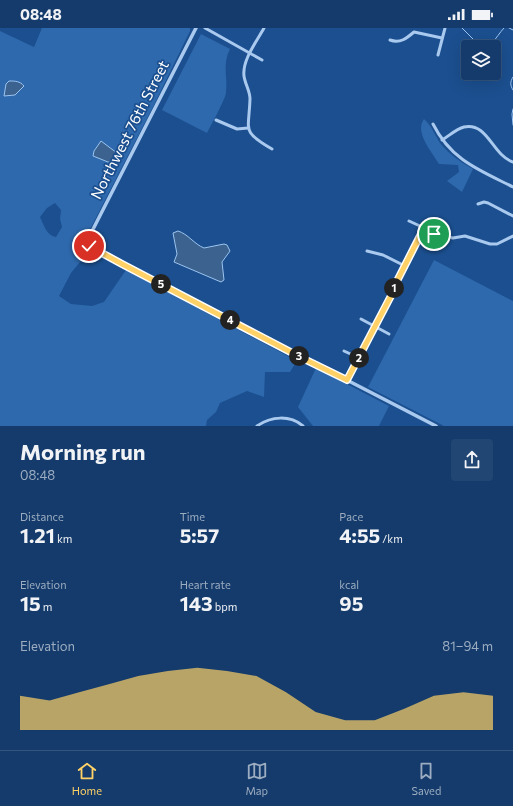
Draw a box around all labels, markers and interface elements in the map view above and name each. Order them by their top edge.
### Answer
text: 08:48 [20,5,62,23]
map controls [461,40,501,80]
button: layers [461,40,501,80]
street label: Northwest 76th Street [86,57,172,202]
pin [417,217,451,251]
icon: arrive [423,223,445,245]
pin [72,229,106,263]
icon: check [78,235,100,257]
pin: 5 [151,274,171,294]
text: 5 [158,277,164,290]
pin: 1 [384,278,404,298]
text: 1 [392,281,396,294]
pin: 4 [220,310,240,330]
text: 4 [227,313,233,326]
pin: 3 [289,346,309,366]
pin: 2 [349,348,369,368]
text: 3 [296,349,302,362]
text: 2 [356,351,362,364]
text: Morning run [20,438,146,465]
button: share [451,439,493,481]
text: 08:48 [20,467,55,483]
text: Distance [20,510,64,523]
text: Time [180,510,205,523]
text: Pace [339,510,363,523]
text: 1.21 [20,523,55,547]
text: 5:57 [180,523,219,547]
text: 4:55 [339,523,380,547]
text: km [55,532,72,545]
text: /km [380,532,403,545]
text: Elevation [20,578,66,591]
text: Heart rate [180,578,231,591]
text: kcal [339,578,359,591]
text: 15 [20,591,41,615]
text: 143 [180,591,213,615]
text: 95 [339,591,363,615]
text: m [41,600,52,613]
text: bpm [213,600,237,613]
text: Elevation [20,638,75,654]
text: 81–94 m [442,638,493,654]
tab: Home [72,760,102,797]
tab: Map [245,760,268,797]
tab: Saved [412,760,441,797]

